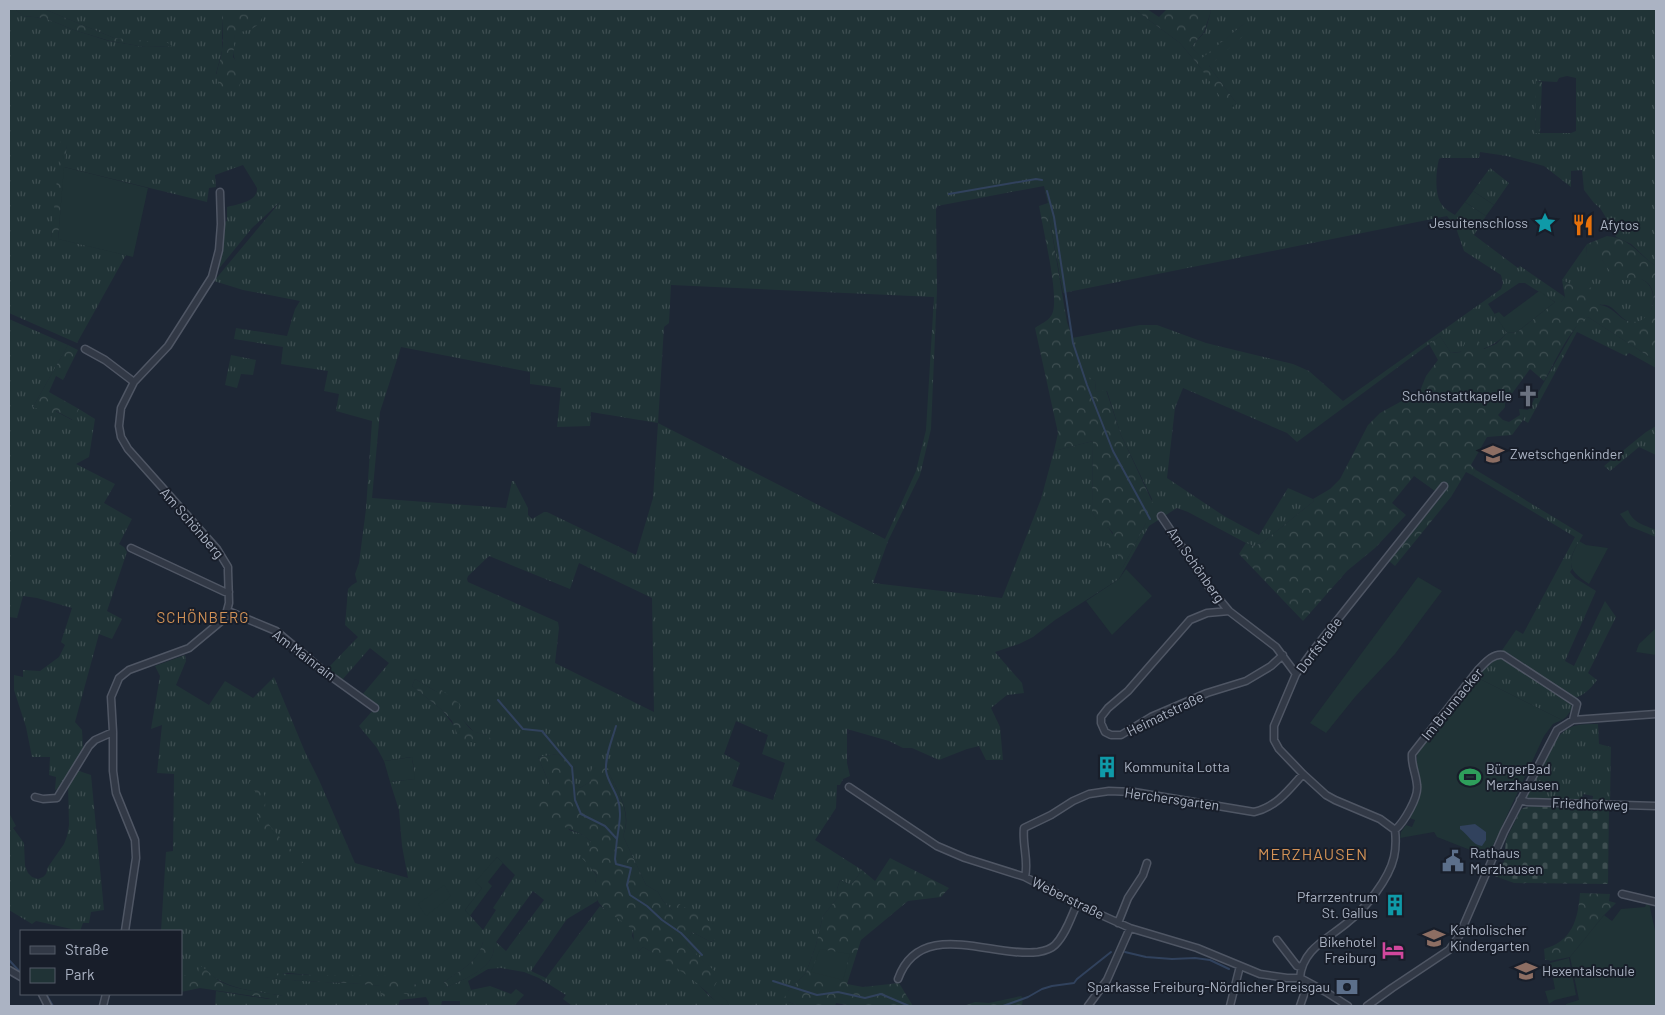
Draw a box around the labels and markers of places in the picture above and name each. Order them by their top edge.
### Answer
place icon: Jesuitenschloss [1532,210,1558,236]
restaurant icon: Afytos [1570,212,1596,238]
place label: Jesuitenschloss [1429,214,1528,231]
place label: Afytos [1600,216,1639,233]
church icon: Schönstattkapelle [1515,383,1541,409]
place label: Schönstattkapelle [1402,387,1512,404]
school or university icon: Zwetschgenkinder [1480,441,1506,467]
place label: Zwetschgenkinder [1510,445,1622,462]
building icon: Kommunita Lotta [1094,754,1120,780]
place label: Kommunita Lotta [1124,758,1230,775]
place label: BürgerBad Merzhausen [1486,760,1559,793]
sports icon: BürgerBad Merzhausen [1457,764,1483,790]
place label: Rathaus Merzhausen [1470,844,1543,877]
public building icon: Rathaus Merzhausen [1440,848,1466,874]
place label: Pfarrzentrum St. Gallus [1297,888,1378,921]
building icon: Pfarrzentrum St. Gallus [1382,892,1408,918]
place label: Katholischer Kindergarten [1450,921,1529,954]
school or university icon: Katholischer Kindergarten [1421,925,1447,951]
place label: Bikehotel Freiburg [1319,933,1376,966]
hotel icon: Bikehotel Freiburg [1380,937,1406,963]
school or university icon: Hexentalschule [1513,958,1539,984]
place label: Hexentalschule [1542,962,1635,979]
bank icon: Sparkasse Freiburg-Nördlicher Breisgau [1334,974,1360,1000]
place label: Sparkasse Freiburg-Nördlicher Breisgau [1087,978,1330,995]

